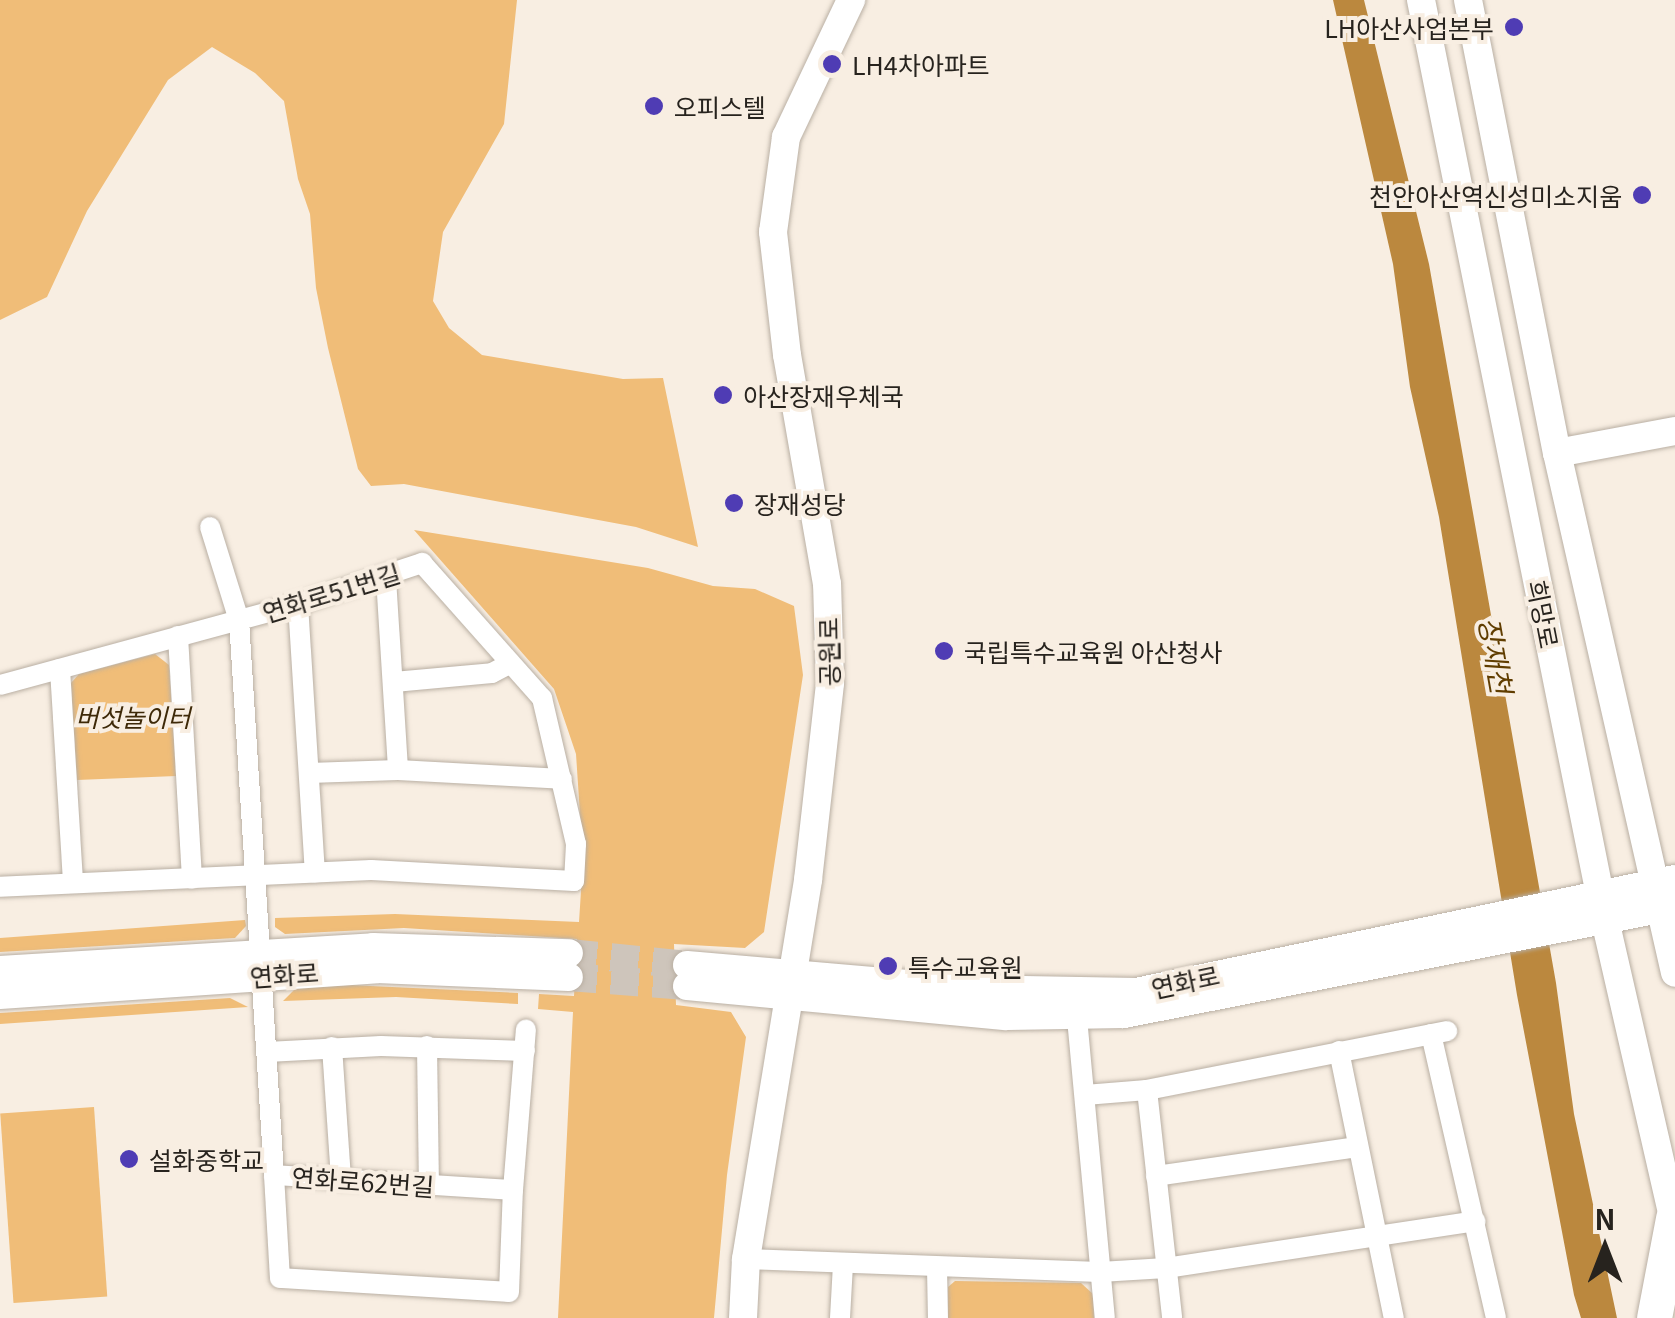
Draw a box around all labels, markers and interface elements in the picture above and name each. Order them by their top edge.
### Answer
place label: LH아산사업본부 [1324,12,1494,42]
marker: LH아산사업본부 [1503,16,1525,38]
place label: LH4차아파트 [852,49,990,79]
marker: LH4차아파트 [821,53,843,75]
place label: 오피스텔 [674,91,766,121]
marker: 오피스텔 [643,95,665,117]
place label: 천안아산역신성미소지움 [1369,180,1622,210]
marker: 천안아산역신성미소지움 [1631,184,1653,206]
place label: 아산장재우체국 [743,380,904,410]
marker: 아산장재우체국 [712,384,734,406]
place label: 장재성당 [754,488,846,518]
marker: 장재성당 [723,492,745,514]
street label: 연화로51번길 [258,557,404,627]
street label: 희망로 [1523,577,1565,651]
water label: 장재천 [1474,614,1520,696]
street label: 공원로 [812,617,844,687]
place label: 국립특수교육원 아산청사 [964,636,1223,666]
marker: 국립특수교육원 아산청사 [933,640,955,662]
park label: 버섯놀이터 [76,701,190,731]
place label: 특수교육원 [908,951,1023,981]
marker: 특수교육원 [877,955,899,977]
street label: 연화로 [249,957,319,991]
street label: 연화로 [1148,959,1222,1003]
place label: 설화중학교 [149,1144,264,1174]
marker: 설화중학교 [118,1148,140,1170]
street label: 연화로62번길 [291,1161,435,1201]
north arrow [1555,1198,1655,1298]
text: N [1595,1198,1615,1238]

